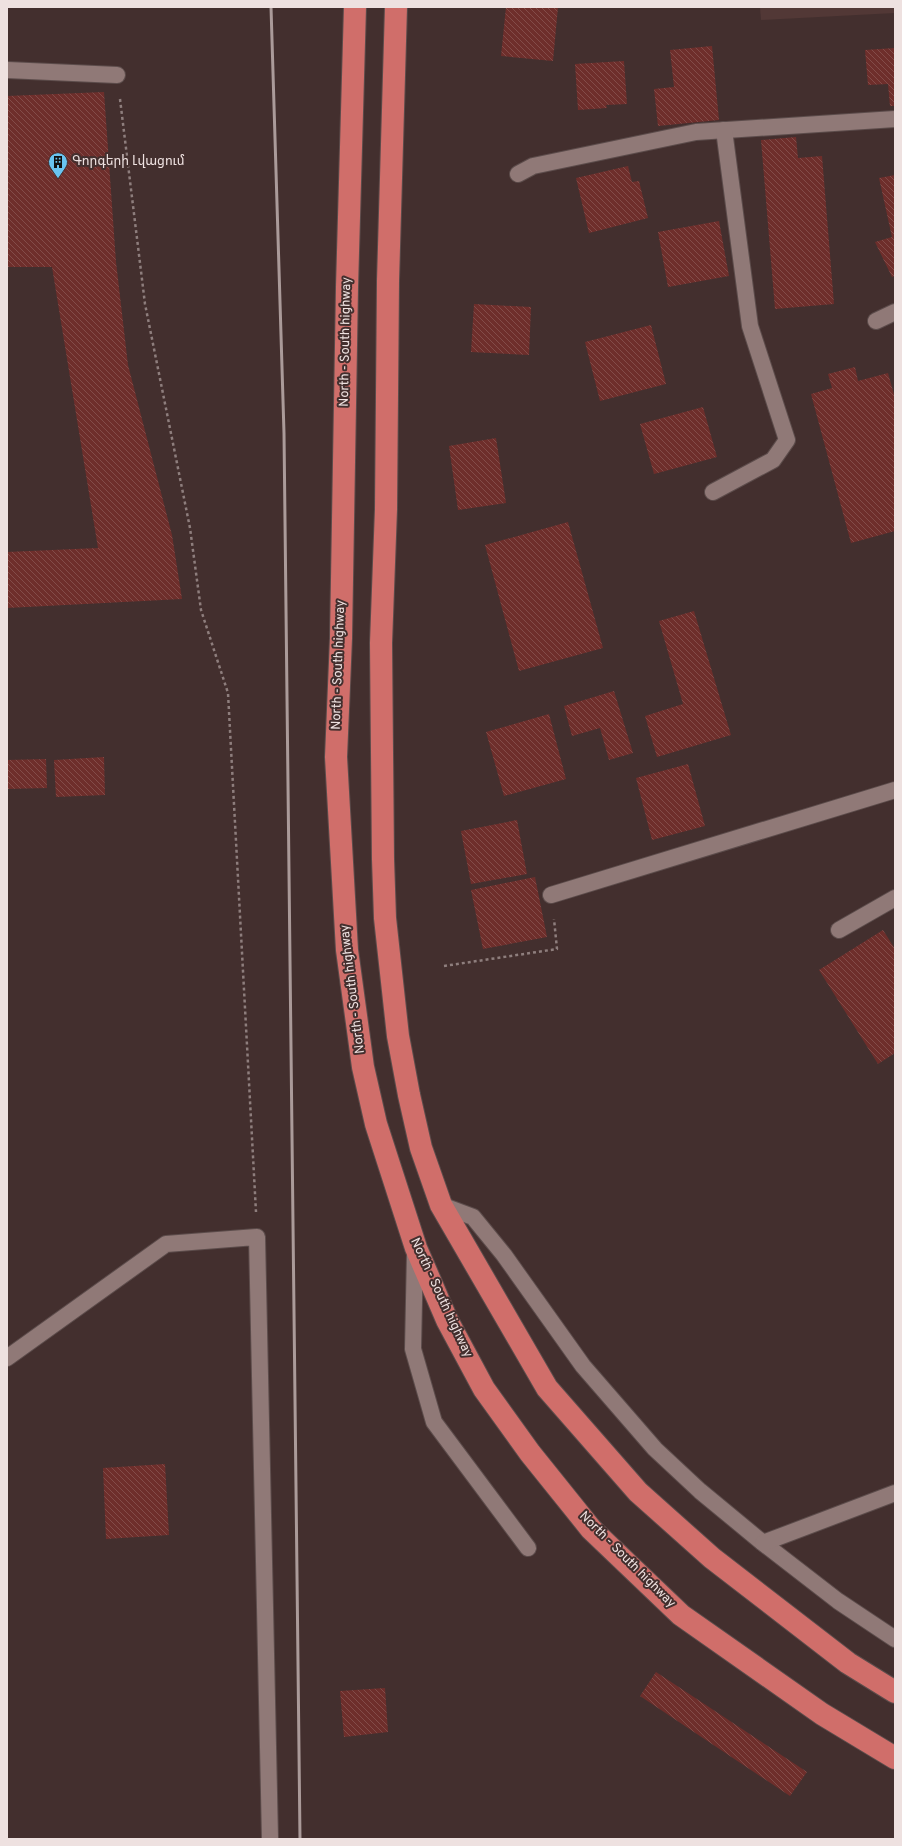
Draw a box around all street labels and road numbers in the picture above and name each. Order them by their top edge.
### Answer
street label: North - South highway [337,277,355,407]
street label: North - South highway [329,600,349,730]
street label: North - South highway [337,923,369,1055]
street label: North - South highway [406,1236,476,1360]
street label: North - South highway [575,1508,679,1612]

